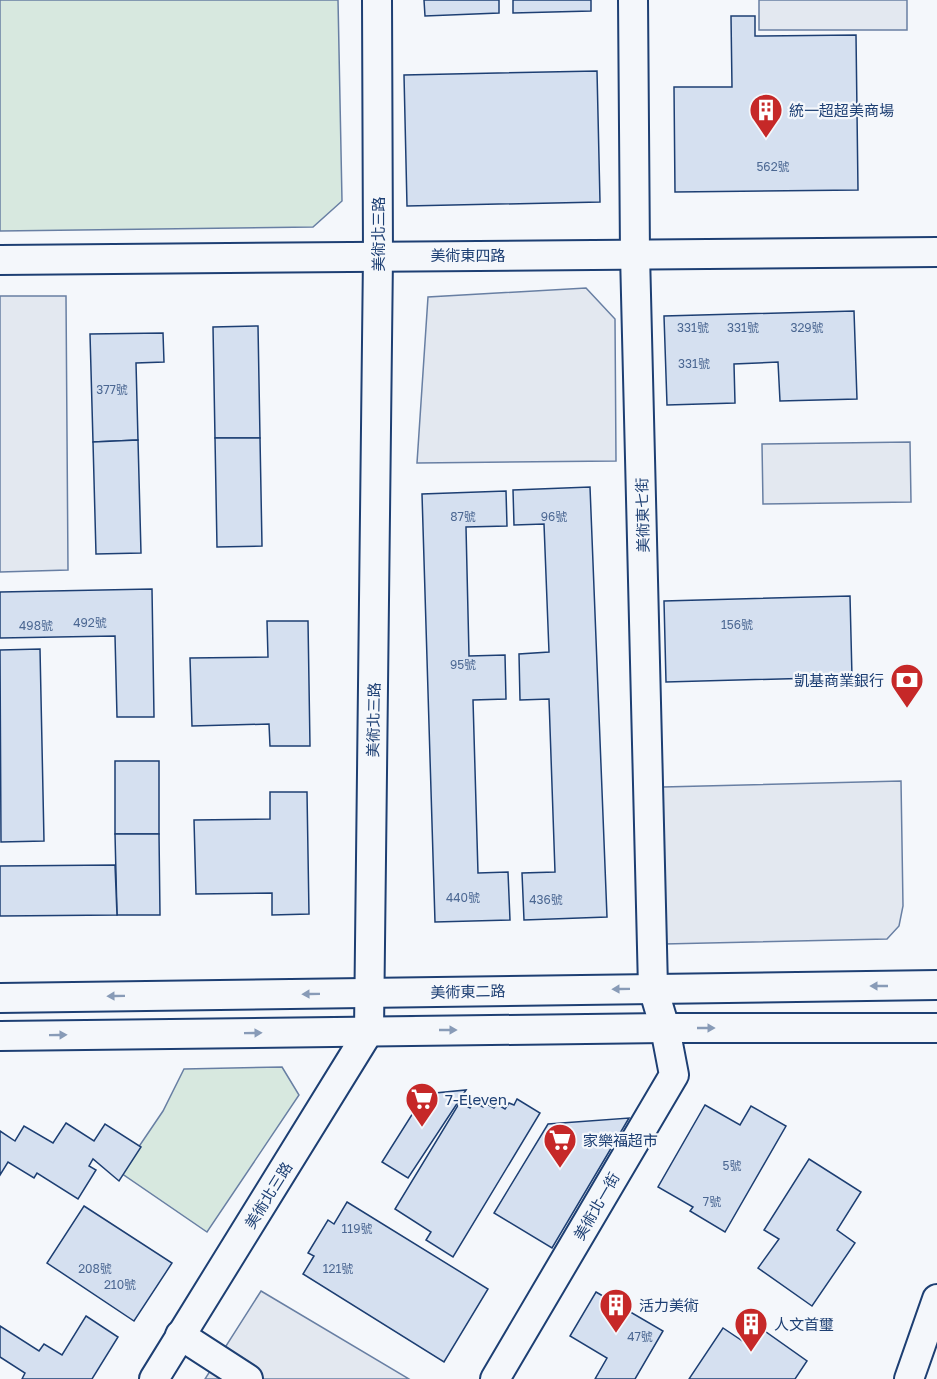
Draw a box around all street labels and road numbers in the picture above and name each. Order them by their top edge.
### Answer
street label: 美術北三路 [369,196,387,272]
street label: 美術東四路 [430,246,506,264]
street label: 美術東七街 [632,477,652,553]
street label: 美術北三路 [363,682,383,758]
street label: 美術東二路 [430,981,506,1001]
street label: 美術北三路 [240,1158,296,1232]
street label: 美術北一街 [569,1169,623,1243]

